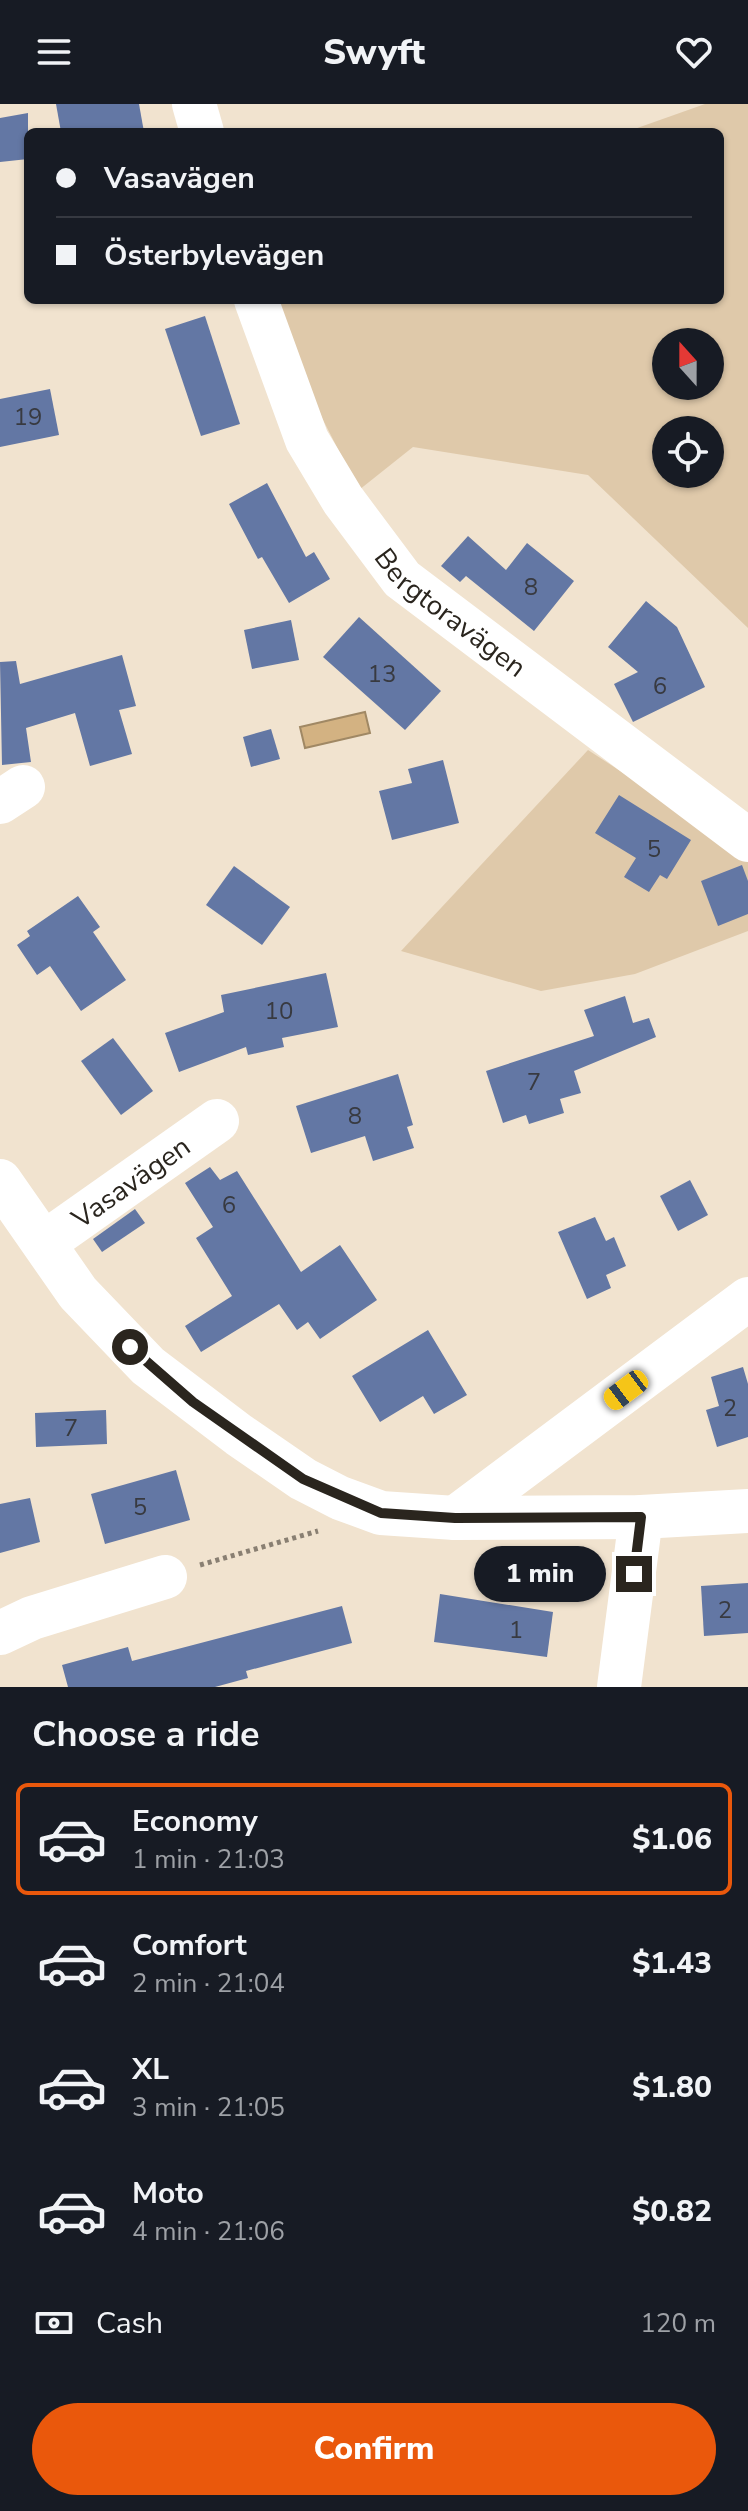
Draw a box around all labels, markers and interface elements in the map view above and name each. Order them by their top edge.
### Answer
text: Swyft [323,28,425,77]
icon: menu [32,30,76,74]
icon: heart [672,30,716,74]
text: Vasavägen [104,158,255,199]
text: Österbylevägen [104,235,324,276]
north arrow [652,328,724,400]
map controls [652,328,724,488]
house number: 19 [14,401,42,433]
button: locate [652,416,724,488]
street label: Bergtoravägen [365,540,534,686]
house number: 8 [524,571,538,603]
house number: 13 [368,658,396,690]
house number: 6 [653,670,667,702]
house number: 5 [647,833,661,865]
house number: 10 [265,995,293,1027]
house number: 7 [527,1066,541,1098]
house number: 8 [348,1100,362,1132]
street label: Vasavägen [63,1128,198,1238]
house number: 6 [222,1189,236,1221]
route start [112,1329,148,1365]
car [600,1366,652,1414]
house number: 2 [723,1392,737,1424]
house number: 7 [64,1412,78,1444]
house number: 5 [133,1491,147,1523]
callout: 1 min [474,1546,606,1602]
text: 1 min [506,1556,574,1591]
route end [616,1556,652,1592]
house number: 2 [718,1594,732,1626]
house number: 1 [509,1614,523,1646]
text: Choose a ride [32,1710,260,1759]
text: Economy [132,1801,258,1842]
icon: car [36,1803,108,1875]
text: $1.06 [632,1819,712,1860]
text: 1 min · 21:03 [132,1842,285,1877]
text: Comfort [132,1925,247,1966]
icon: car [36,1927,108,1999]
text: $1.43 [632,1943,712,1984]
text: 2 min · 21:04 [132,1966,285,2001]
text: XL [132,2049,169,2090]
icon: car [36,2051,108,2123]
text: $1.80 [632,2067,712,2108]
text: 3 min · 21:05 [132,2090,285,2125]
text: Moto [132,2173,204,2214]
icon: car [36,2175,108,2247]
text: $0.82 [632,2191,712,2232]
text: 4 min · 21:06 [132,2214,285,2249]
icon: cash [32,2301,76,2345]
text: Cash [96,2303,163,2344]
text: 120 m [640,2306,716,2341]
button: Confirm [32,2403,716,2495]

